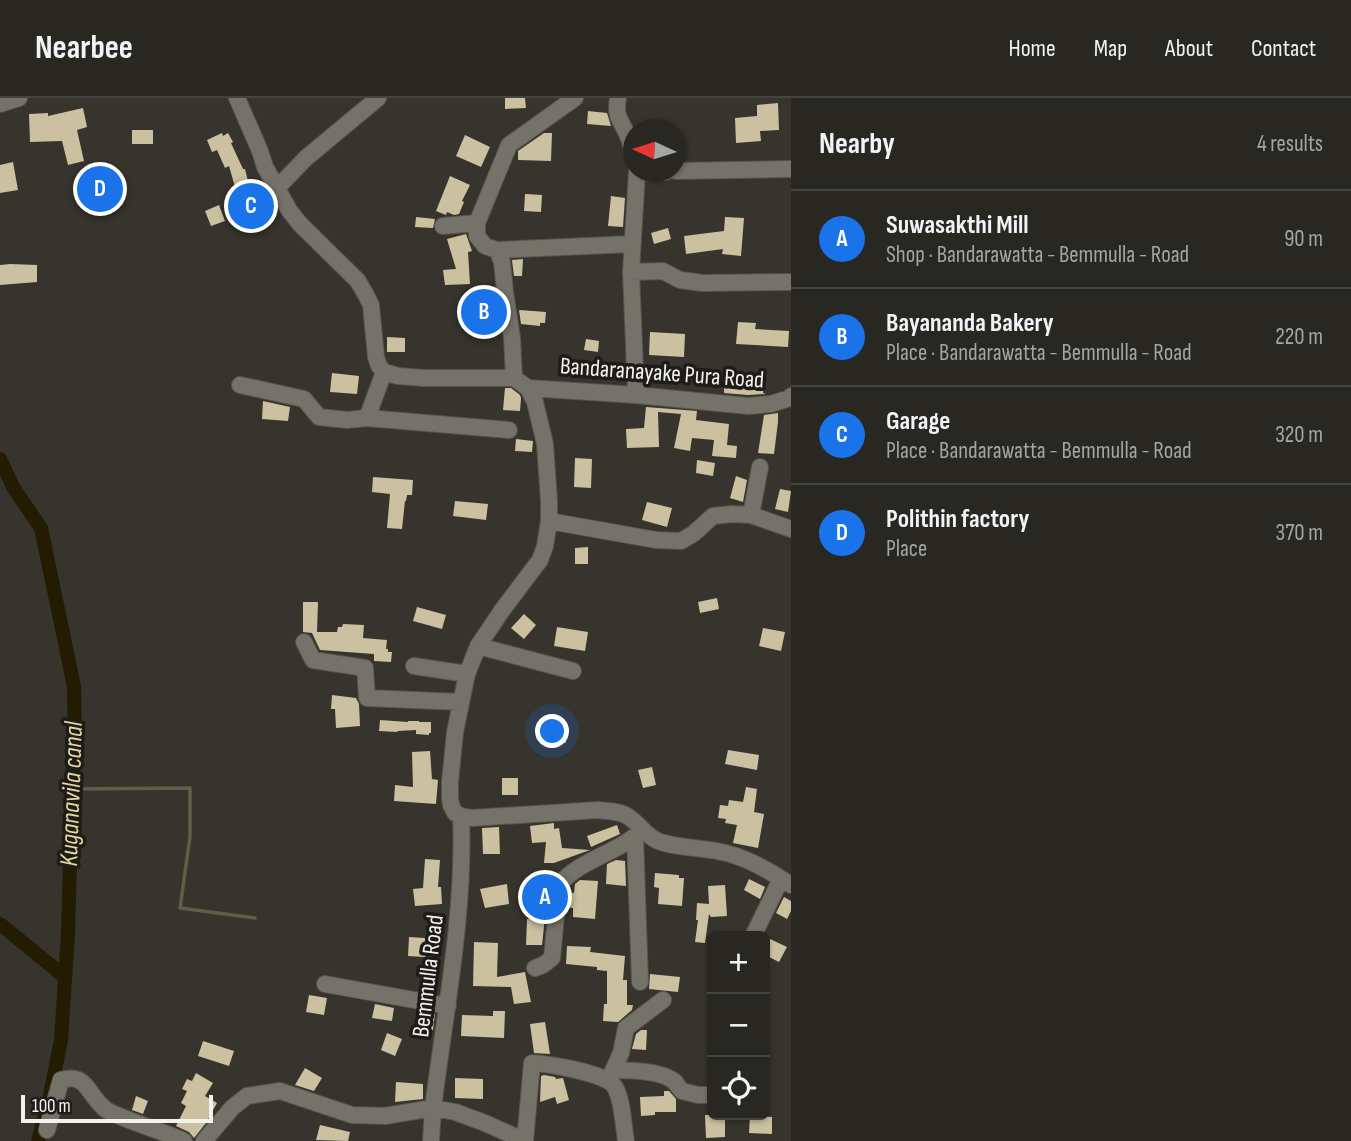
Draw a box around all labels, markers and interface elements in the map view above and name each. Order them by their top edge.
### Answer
text: Nearbee [35,28,133,68]
text: Home [1008,34,1056,63]
text: Map [1094,34,1127,63]
text: About [1165,34,1213,63]
text: Contact [1251,34,1316,63]
north arrow [623,119,686,182]
text: Nearby [819,126,895,162]
text: 4 results [1257,130,1323,158]
pin: D [77,163,123,215]
pin: C [228,180,274,232]
text: Suwasakthi Mill [886,210,1029,241]
text: A [837,225,847,253]
text: 90 m [1284,225,1323,253]
text: Shop · Bandarawatta - Bemmulla - Road [886,241,1189,269]
pin: B [461,286,507,338]
text: Bayananda Bakery [886,308,1054,339]
text: B [837,323,847,351]
text: 220 m [1275,323,1323,351]
text: Place · Bandarawatta - Bemmulla - Road [886,339,1192,367]
street label: Bandaranayake Pura Road [559,351,765,395]
text: Garage [886,406,950,437]
text: C [836,421,848,449]
text: 320 m [1275,421,1323,449]
text: Place · Bandarawatta - Bemmulla - Road [886,437,1192,465]
text: Polithin factory [886,504,1029,535]
text: D [836,519,848,547]
text: 370 m [1276,519,1323,547]
text: Place [886,535,927,563]
your location [535,714,569,748]
water label: Kuganavila canal [54,720,90,867]
pin: A [522,871,568,923]
street label: Bemmulla Road [406,913,450,1039]
map controls [707,931,770,1120]
button: + [707,931,770,994]
button: − [707,994,770,1057]
button: locate [707,1057,770,1120]
scale bar [21,1092,214,1124]
text: 100 m [32,1095,71,1118]

